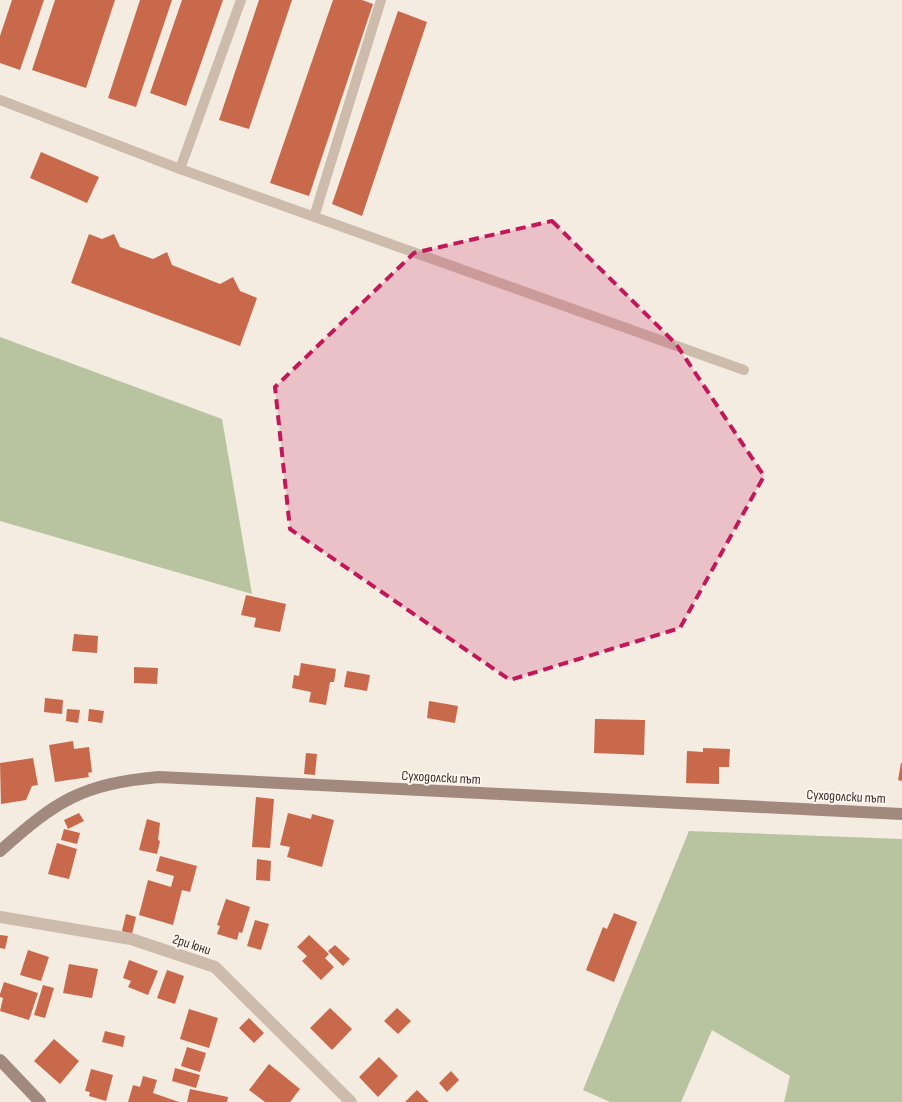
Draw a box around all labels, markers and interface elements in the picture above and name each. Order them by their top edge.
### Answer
street label: Суходолски път [401,767,481,788]
street label: Суходолски път [806,786,886,807]
street label: 2ри юни [171,930,213,959]

